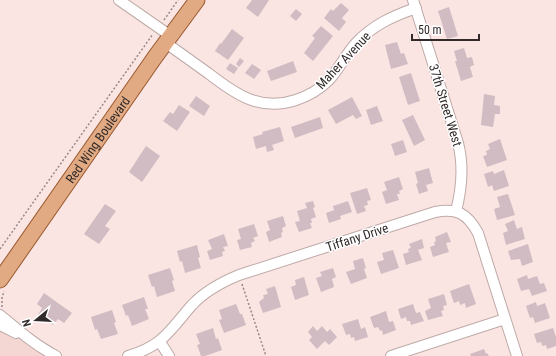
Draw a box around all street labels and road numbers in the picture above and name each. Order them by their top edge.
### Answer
street label: Maher Avenue [313,29,374,92]
street label: 37th Street West [426,62,465,148]
street label: Red Wing Boulevard [63,94,133,186]
street label: Tiffany Drive [324,220,390,255]

